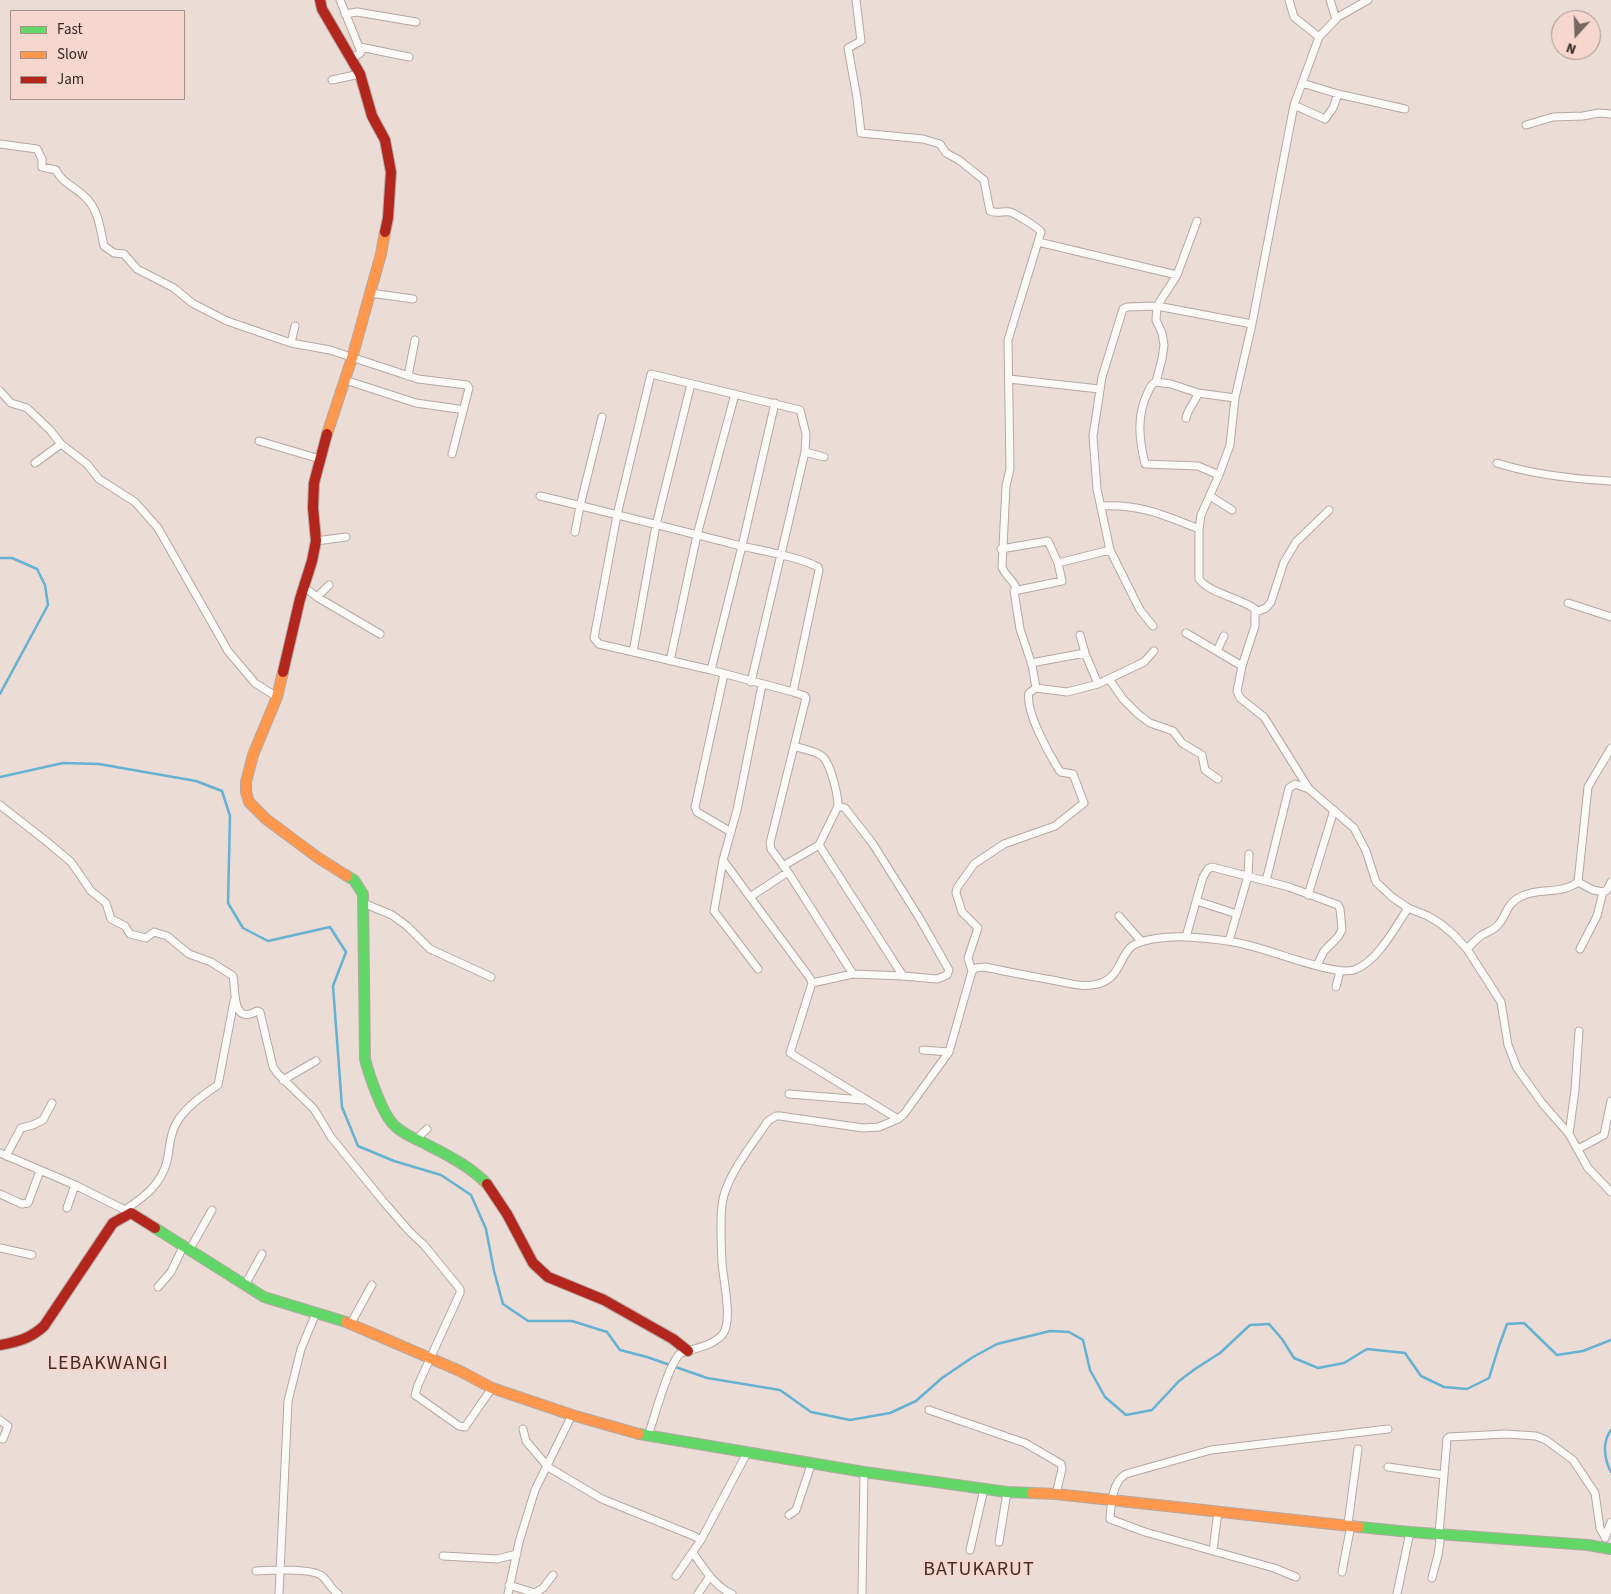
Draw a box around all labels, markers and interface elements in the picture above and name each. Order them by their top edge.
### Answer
legend [10,10,185,100]
north arrow [1551,10,1601,60]
text: Fast [57,19,83,40]
text: N [1563,37,1579,59]
text: Slow [57,44,88,65]
text: Jam [57,69,84,90]
district label: LEBAKWANGI [46,1353,170,1377]
district label: BATUKARUT [922,1559,1036,1583]

